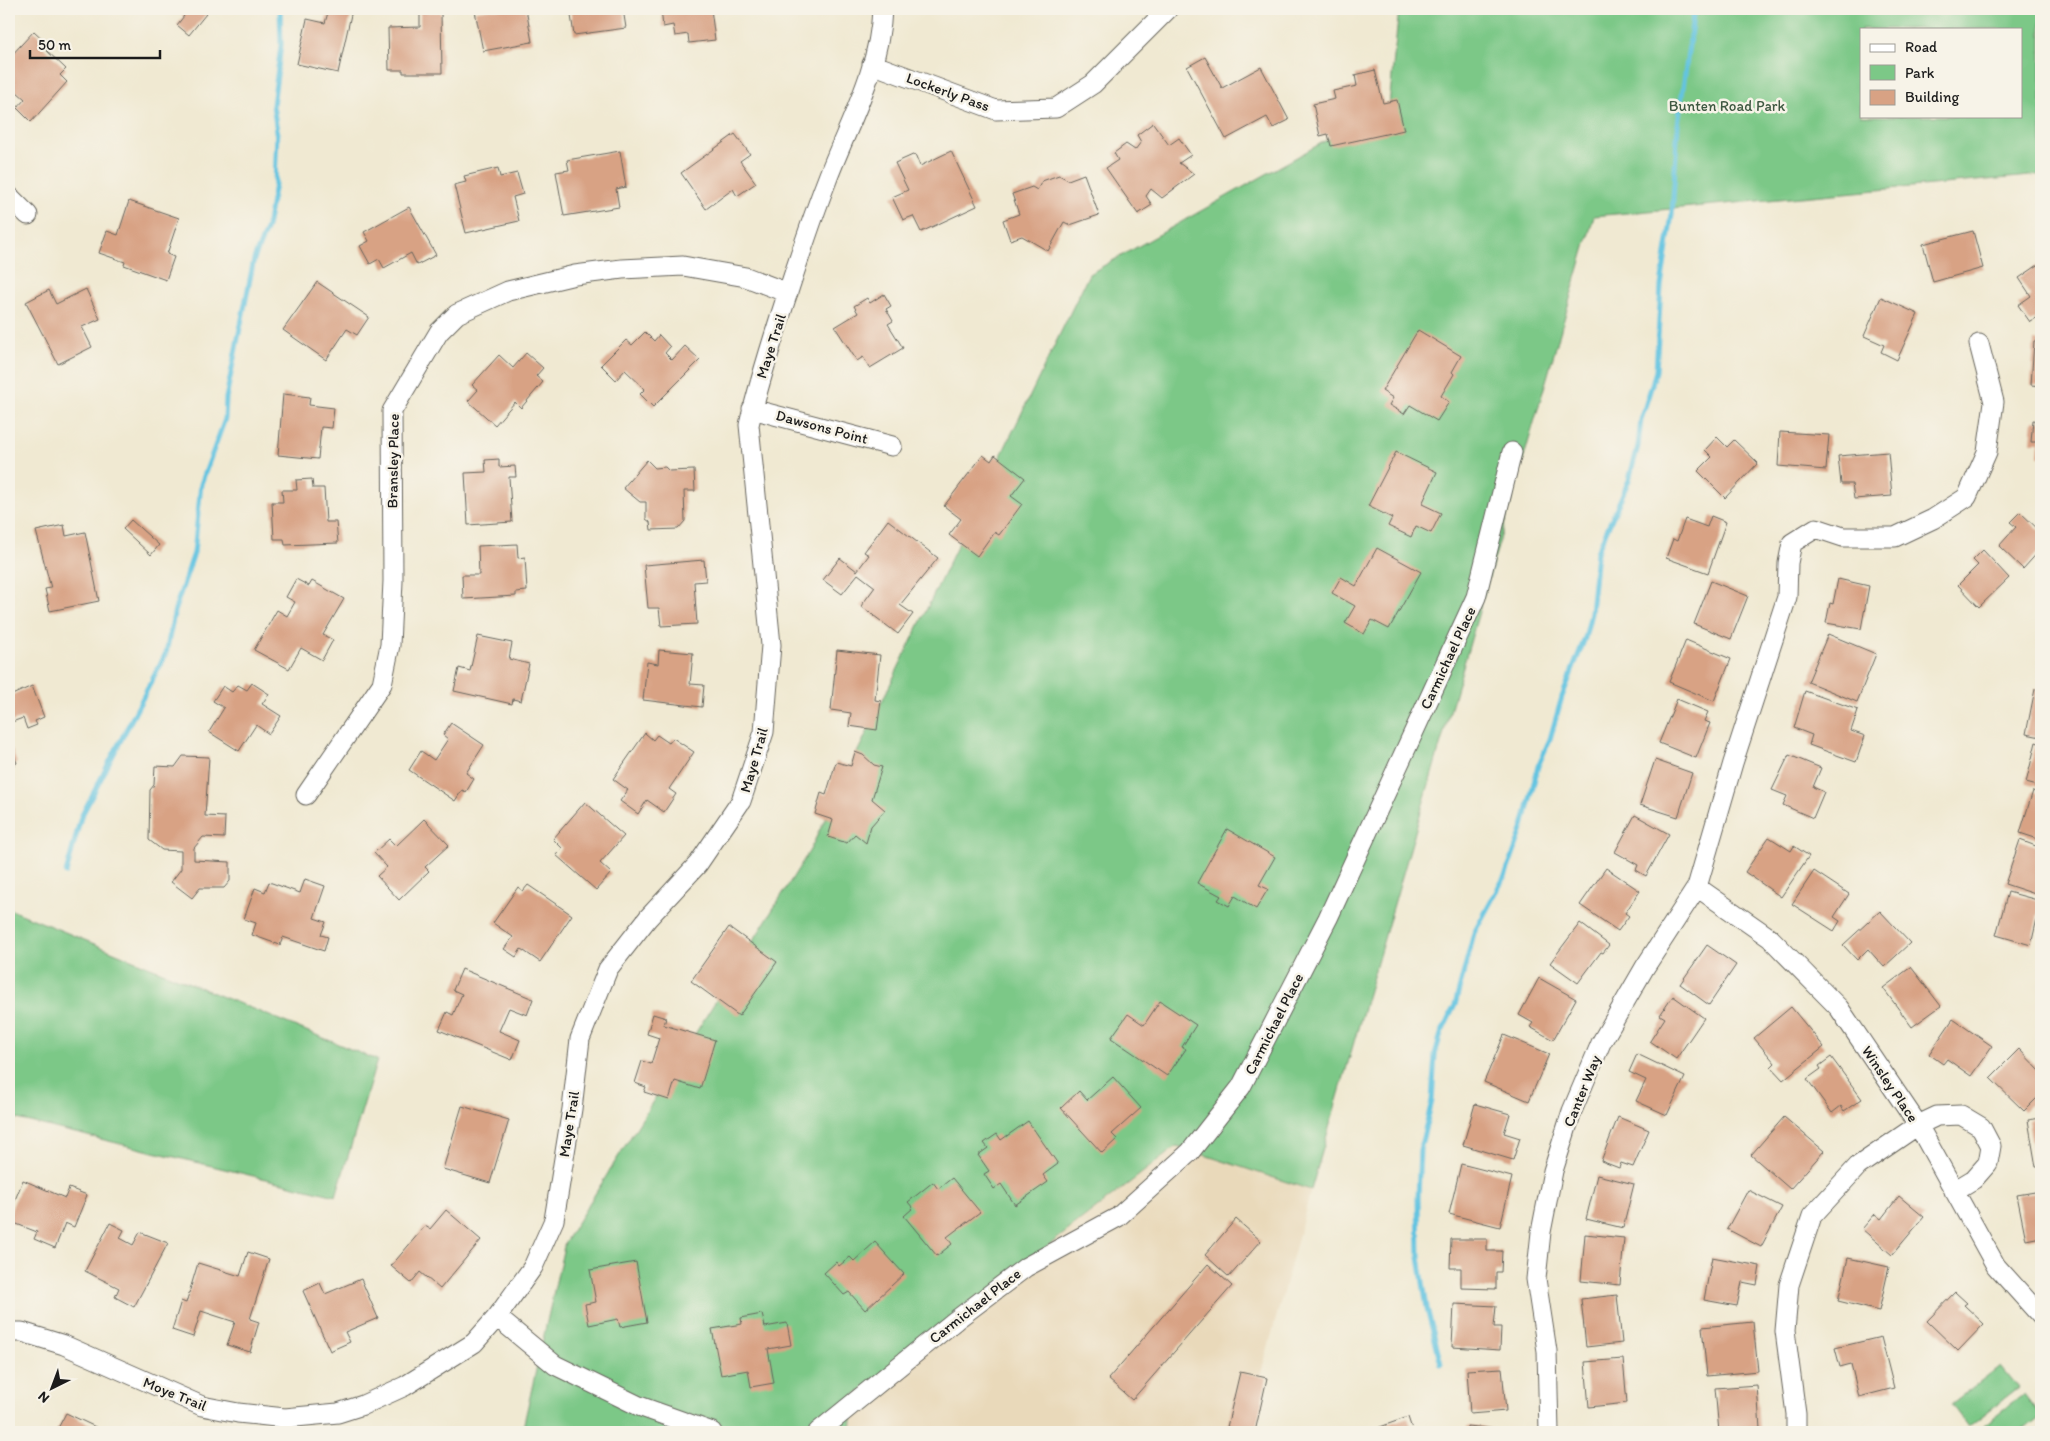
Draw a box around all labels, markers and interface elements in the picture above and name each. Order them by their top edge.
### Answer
scale bar [30,28,160,60]
legend [1860,28,2022,118]
text: 50 m [38,36,71,54]
text: Road [1905,38,1938,56]
text: Park [1905,64,1935,82]
street label: Lockerly Pass [904,69,992,116]
text: Building [1905,88,1959,106]
park label: Bunten Road Park [1669,97,1786,115]
street label: Maye Trail [752,311,790,381]
street label: Dawsons Point [774,406,870,448]
street label: Bransley Place [383,413,403,509]
street label: Carmichael Place [1416,604,1480,712]
street label: Maye Trail [736,725,772,795]
street label: Carmichael Place [1241,970,1307,1078]
street label: Winsley Place [1858,1042,1922,1126]
street label: Canter Way [1559,1053,1605,1129]
street label: Maye Trail [555,1089,583,1158]
street label: Carmichael Place [926,1265,1024,1347]
north arrow [28,1364,78,1414]
street label: Moye Trail [141,1373,210,1415]
text: N [34,1388,53,1407]

